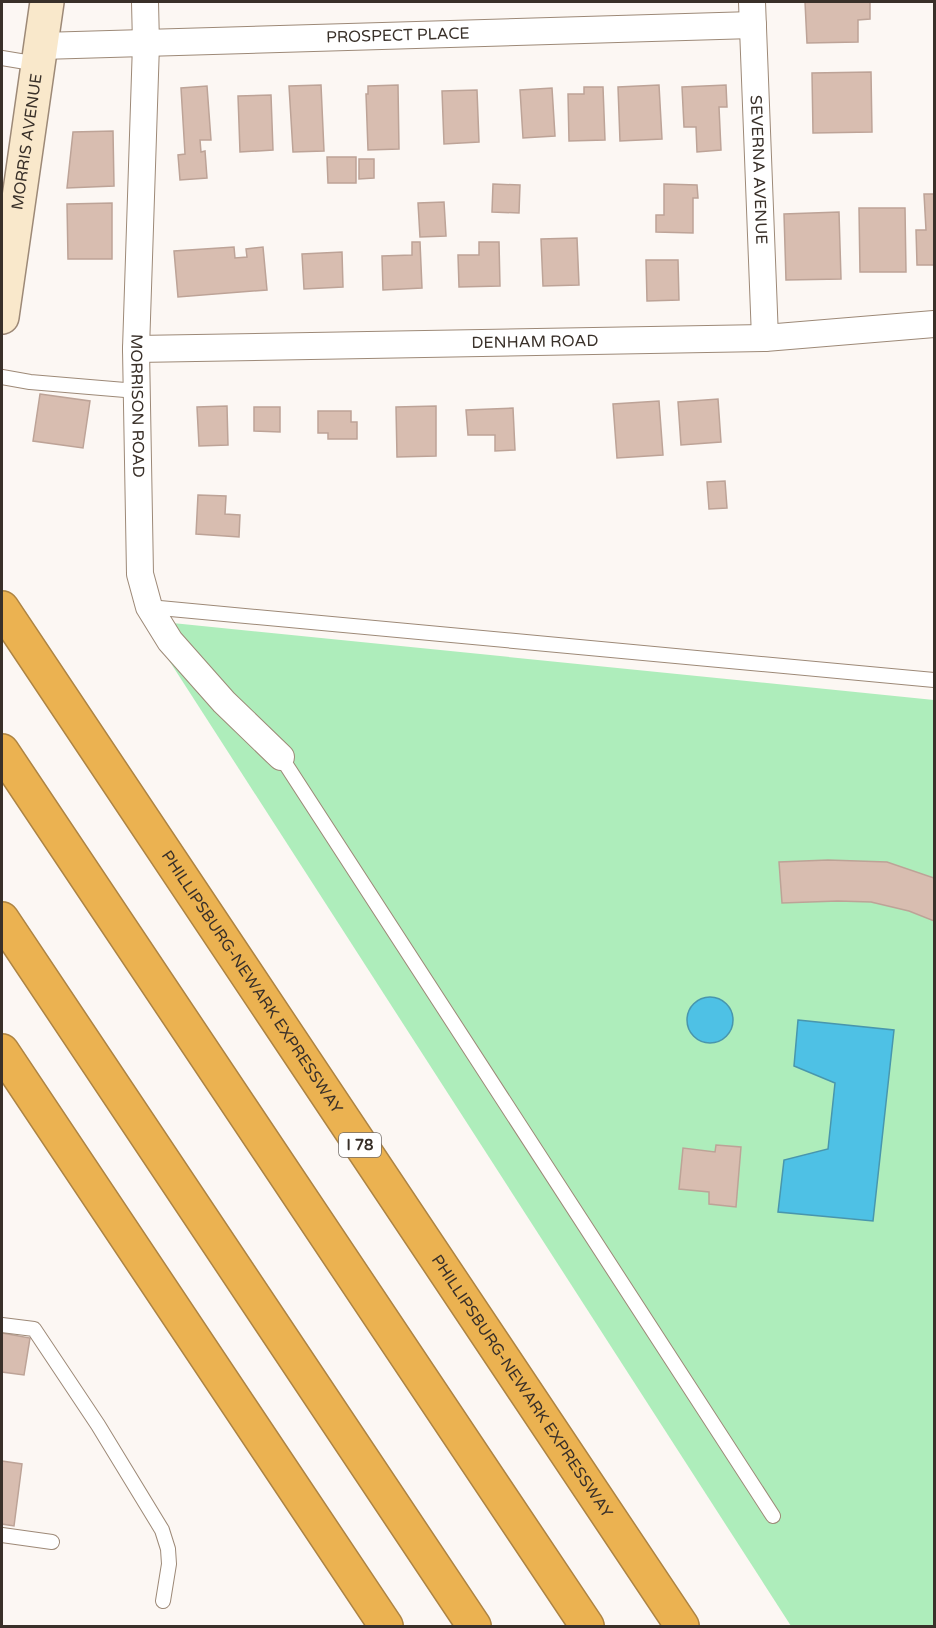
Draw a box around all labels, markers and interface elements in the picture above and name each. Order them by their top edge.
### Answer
street label: PROSPECT PLACE [326,23,470,48]
street label: MORRIS AVENUE [7,72,47,211]
street label: SEVERNA AVENUE [746,95,771,245]
street label: DENHAM ROAD [471,331,599,353]
street label: MORRISON ROAD [126,334,148,478]
street label: PHILLIPSBURG-NEWARK EXPRESSWAY [157,847,347,1118]
road number: I 78 [339,1133,381,1157]
street label: PHILLIPSBURG-NEWARK EXPRESSWAY [427,1251,617,1522]

